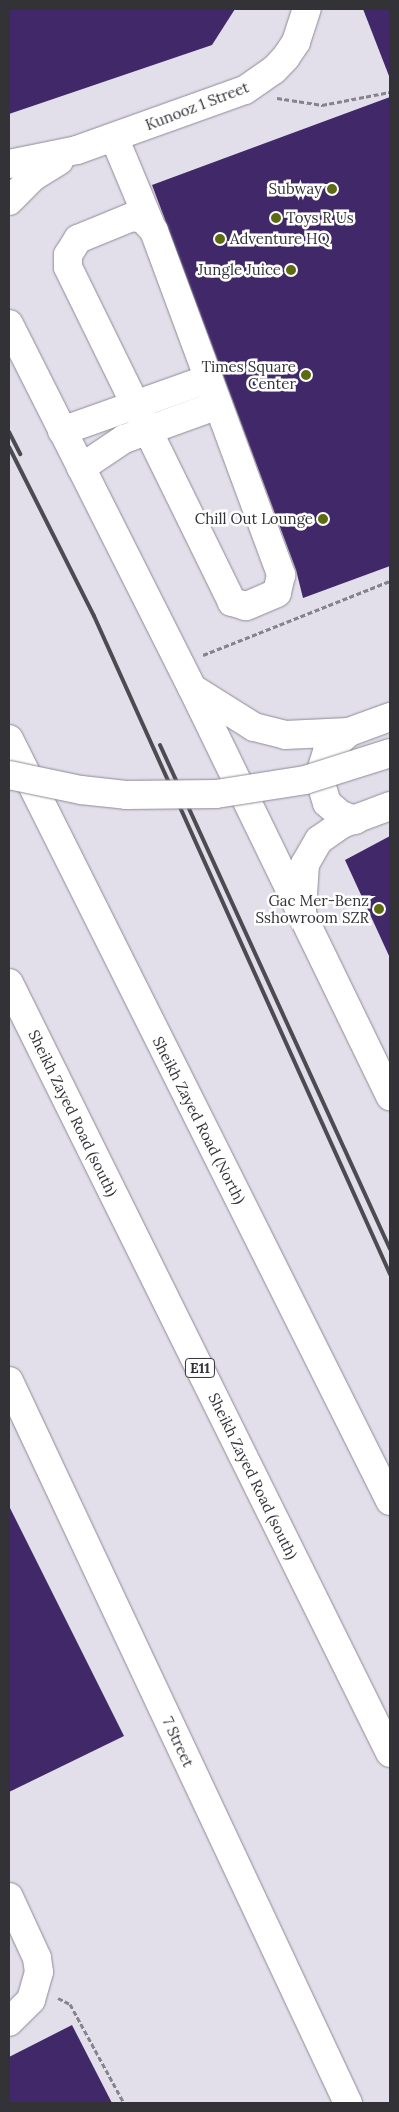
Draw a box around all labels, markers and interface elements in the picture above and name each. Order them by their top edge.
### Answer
street label: Kunooz 1 Street [143,78,251,134]
place label: Subway [269,180,322,198]
marker: Subway [326,183,338,195]
place label: Toys R Us [286,209,354,227]
marker: Toys R Us [270,212,282,224]
place label: Adventure HQ [230,230,330,248]
marker: Adventure HQ [214,233,226,245]
place label: Jungle Juice [198,261,281,279]
marker: Jungle Juice [285,264,297,276]
place label: Times Square Center [201,357,296,392]
marker: Times Square Center [300,369,312,381]
place label: Chill Out Lounge [195,510,313,528]
marker: Chill Out Lounge [317,513,329,525]
place label: Gac Mer-Benz Sshowroom SZR [256,891,369,926]
marker: Gac Mer-Benz Sshowroom SZR [373,903,385,915]
street label: Sheikh Zayed Road (south) [25,1027,121,1199]
street label: Sheikh Zayed Road (North) [149,1033,249,1207]
road number: E11 [184,1356,216,1380]
street label: Sheikh Zayed Road (south) [205,1390,301,1562]
street label: 7 Street [159,1714,197,1770]

